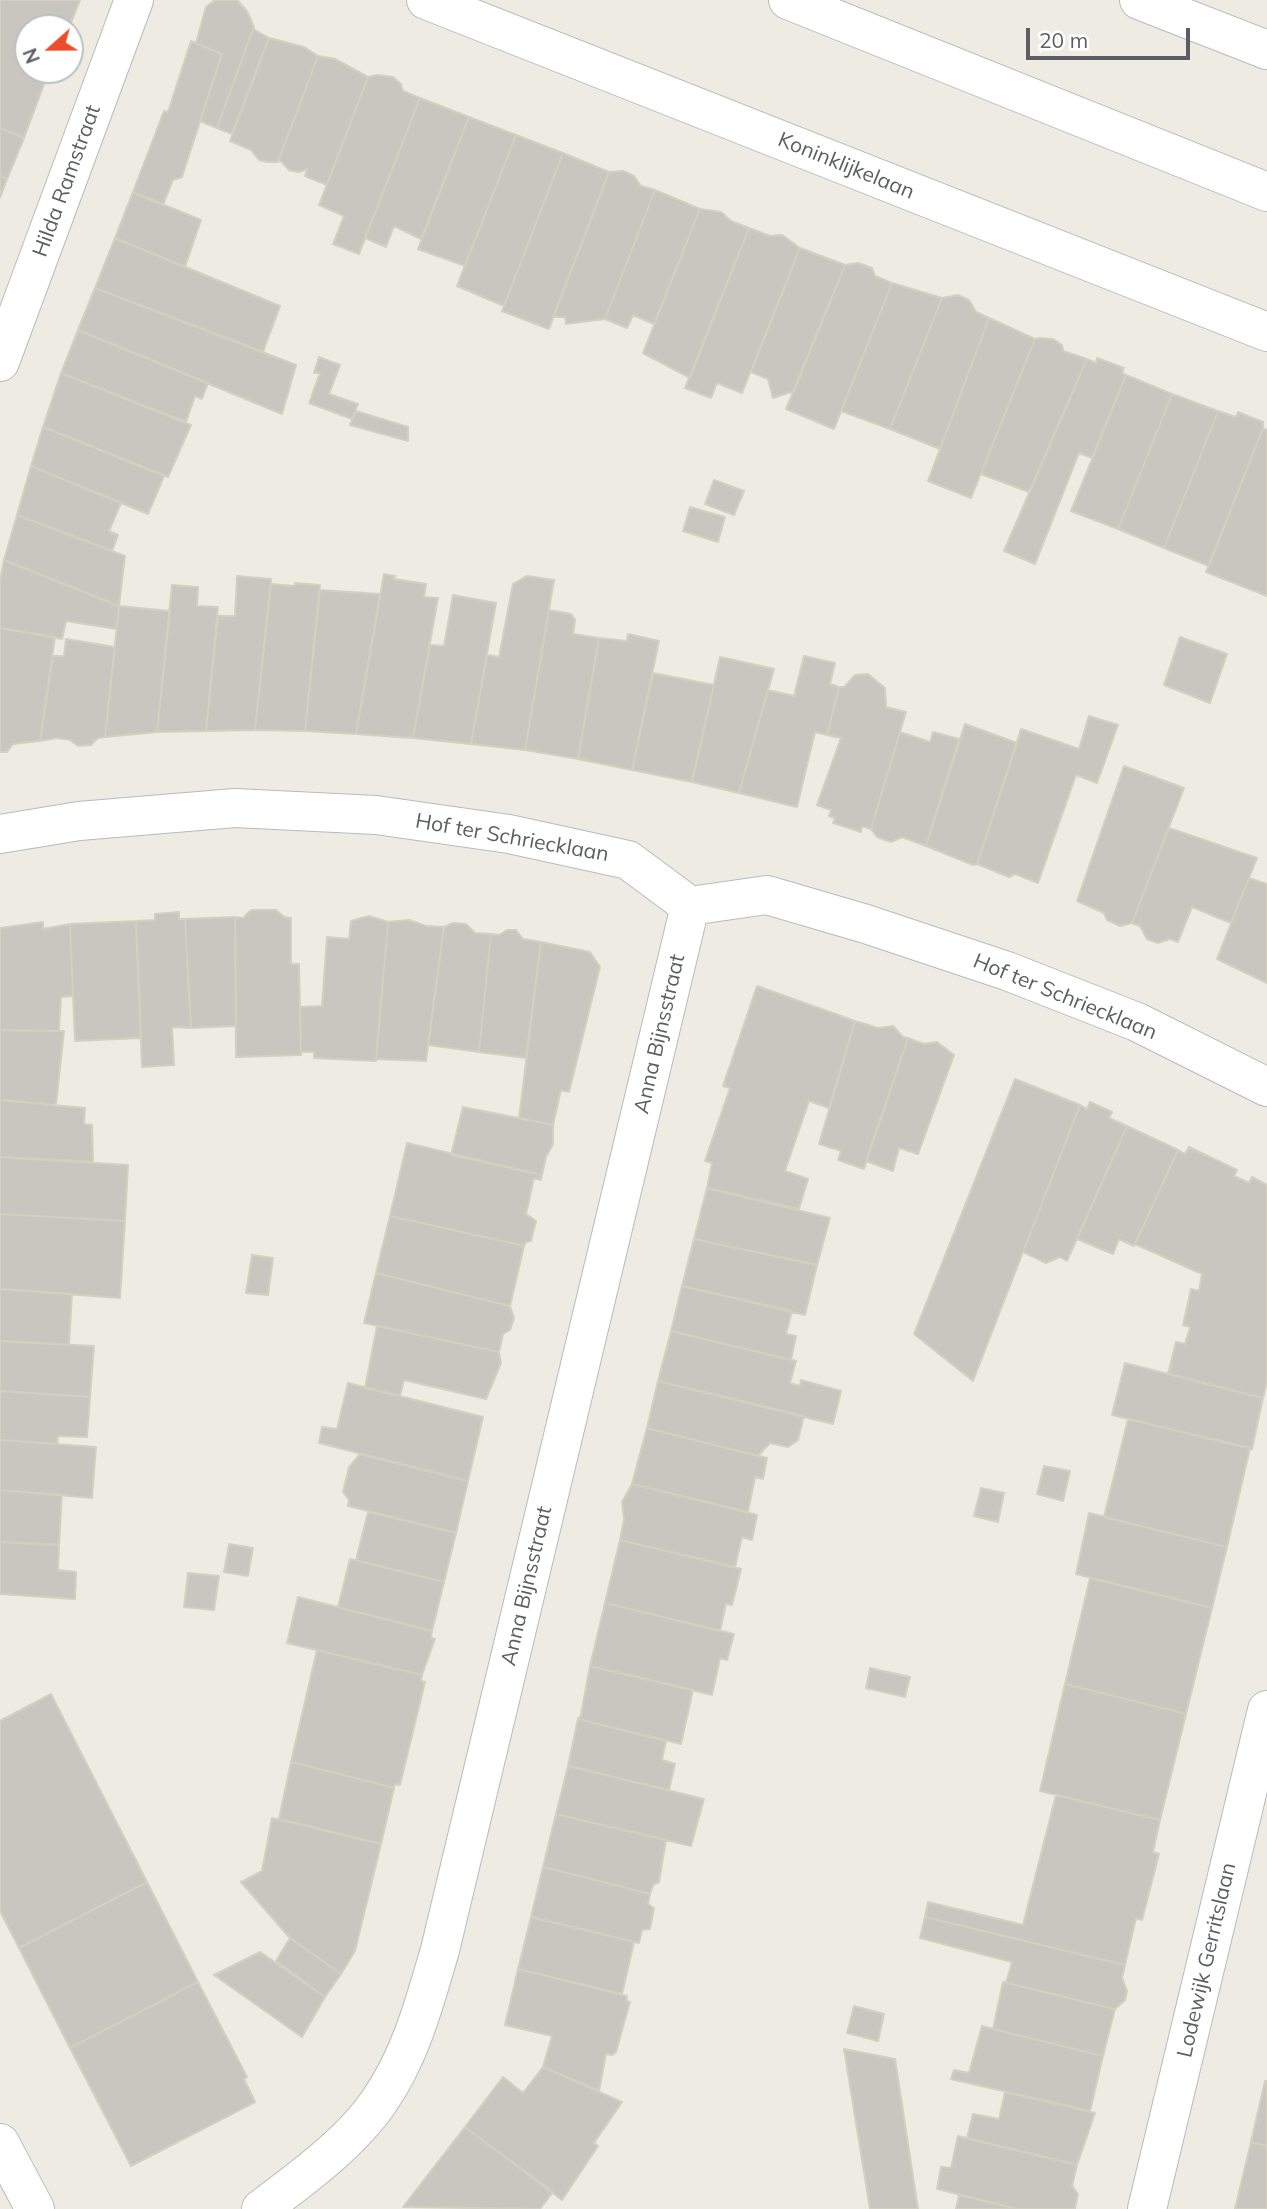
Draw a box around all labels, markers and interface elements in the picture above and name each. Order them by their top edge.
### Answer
north arrow [14,14,84,84]
scale bar [1029,14,1194,58]
text: 20 m [1039,27,1088,53]
text: N [17,45,45,67]
street label: Hilda Ramstraat [28,102,106,260]
street label: Koninklijkelaan [774,127,918,205]
street label: Hof ter Schriecklaan [413,809,611,867]
street label: Hof ter Schriecklaan [969,949,1161,1045]
street label: Anna Bijnsstraat [629,952,691,1116]
street label: Anna Bijnsstraat [496,1504,558,1668]
street label: Lodewijk Gerritslaan [1172,1860,1242,2060]

